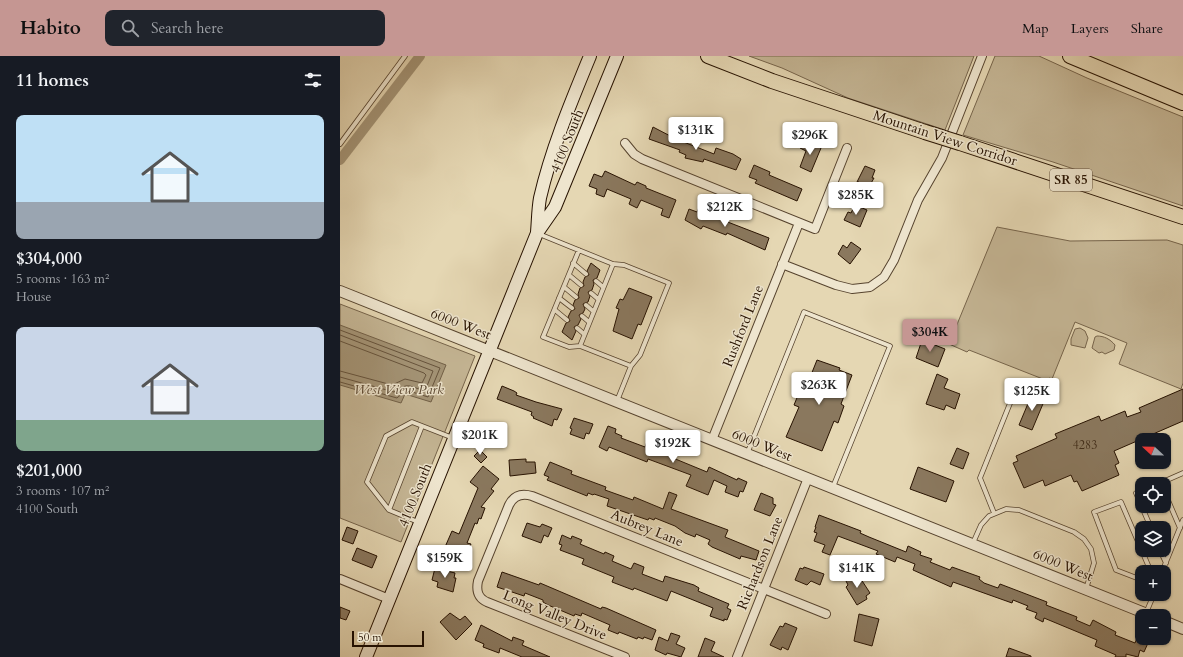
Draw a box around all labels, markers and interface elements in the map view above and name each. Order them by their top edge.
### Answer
search box [105,10,385,46]
text: Habito [20,15,81,41]
icon: search [119,17,141,39]
text: Search here [151,18,224,38]
text: Map [1022,19,1049,38]
text: Layers [1071,19,1109,38]
text: Share [1131,19,1163,38]
text: 11 homes [16,69,89,92]
icon: filters [302,69,324,91]
street label: 4100 South [546,106,588,176]
street label: Mountain View Corridor [870,106,1020,171]
pin: $131K [668,117,724,151]
text: $131K [677,121,715,139]
pin: $296K [782,122,838,156]
text: $296K [791,126,829,144]
icon: home [134,141,206,213]
road number: SR 85 [1050,169,1092,191]
pin: $285K [828,182,884,216]
text: $285K [837,186,875,204]
pin: $212K [697,194,753,228]
text: $212K [706,198,744,216]
text: $304,000 [16,247,82,270]
text: 5 rooms · 163 m² [16,270,109,288]
street label: Rushford Lane [718,282,768,370]
text: House [16,288,51,306]
street label: 6000 West [428,304,495,344]
pin: $304K [902,319,958,353]
text: $304K [911,323,949,341]
icon: home [134,353,206,425]
pin: $263K [791,372,847,406]
text: $263K [800,376,838,394]
pin: $125K [1004,378,1060,412]
park label: West View Park [354,380,444,399]
text: $125K [1013,382,1051,400]
pin: $201K [452,422,508,456]
street label: 6000 West [729,424,795,466]
text: $201K [461,426,499,444]
pin: $192K [645,430,701,464]
north arrow [1135,433,1171,469]
map controls [1135,433,1171,645]
text: $192K [654,434,692,452]
house number: 4283 [1073,437,1097,453]
text: $201,000 [16,459,82,482]
street label: 4100 South [394,460,436,530]
button: locate [1135,477,1171,513]
text: 3 rooms · 107 m² [16,482,109,500]
text: 4100 South [16,500,78,518]
street label: Aubrey Lane [608,505,686,551]
street label: Richardson Lane [733,513,787,613]
button: layers [1135,521,1171,557]
street label: 6000 West [1030,544,1096,586]
pin: $159K [417,545,473,579]
text: $159K [426,549,464,567]
pin: $141K [829,555,885,589]
text: $141K [838,559,876,577]
button: + [1135,565,1171,601]
street label: Long Valley Drive [500,586,610,644]
button: − [1135,609,1171,645]
scale bar [352,629,424,648]
text: 50 m [358,630,382,645]

